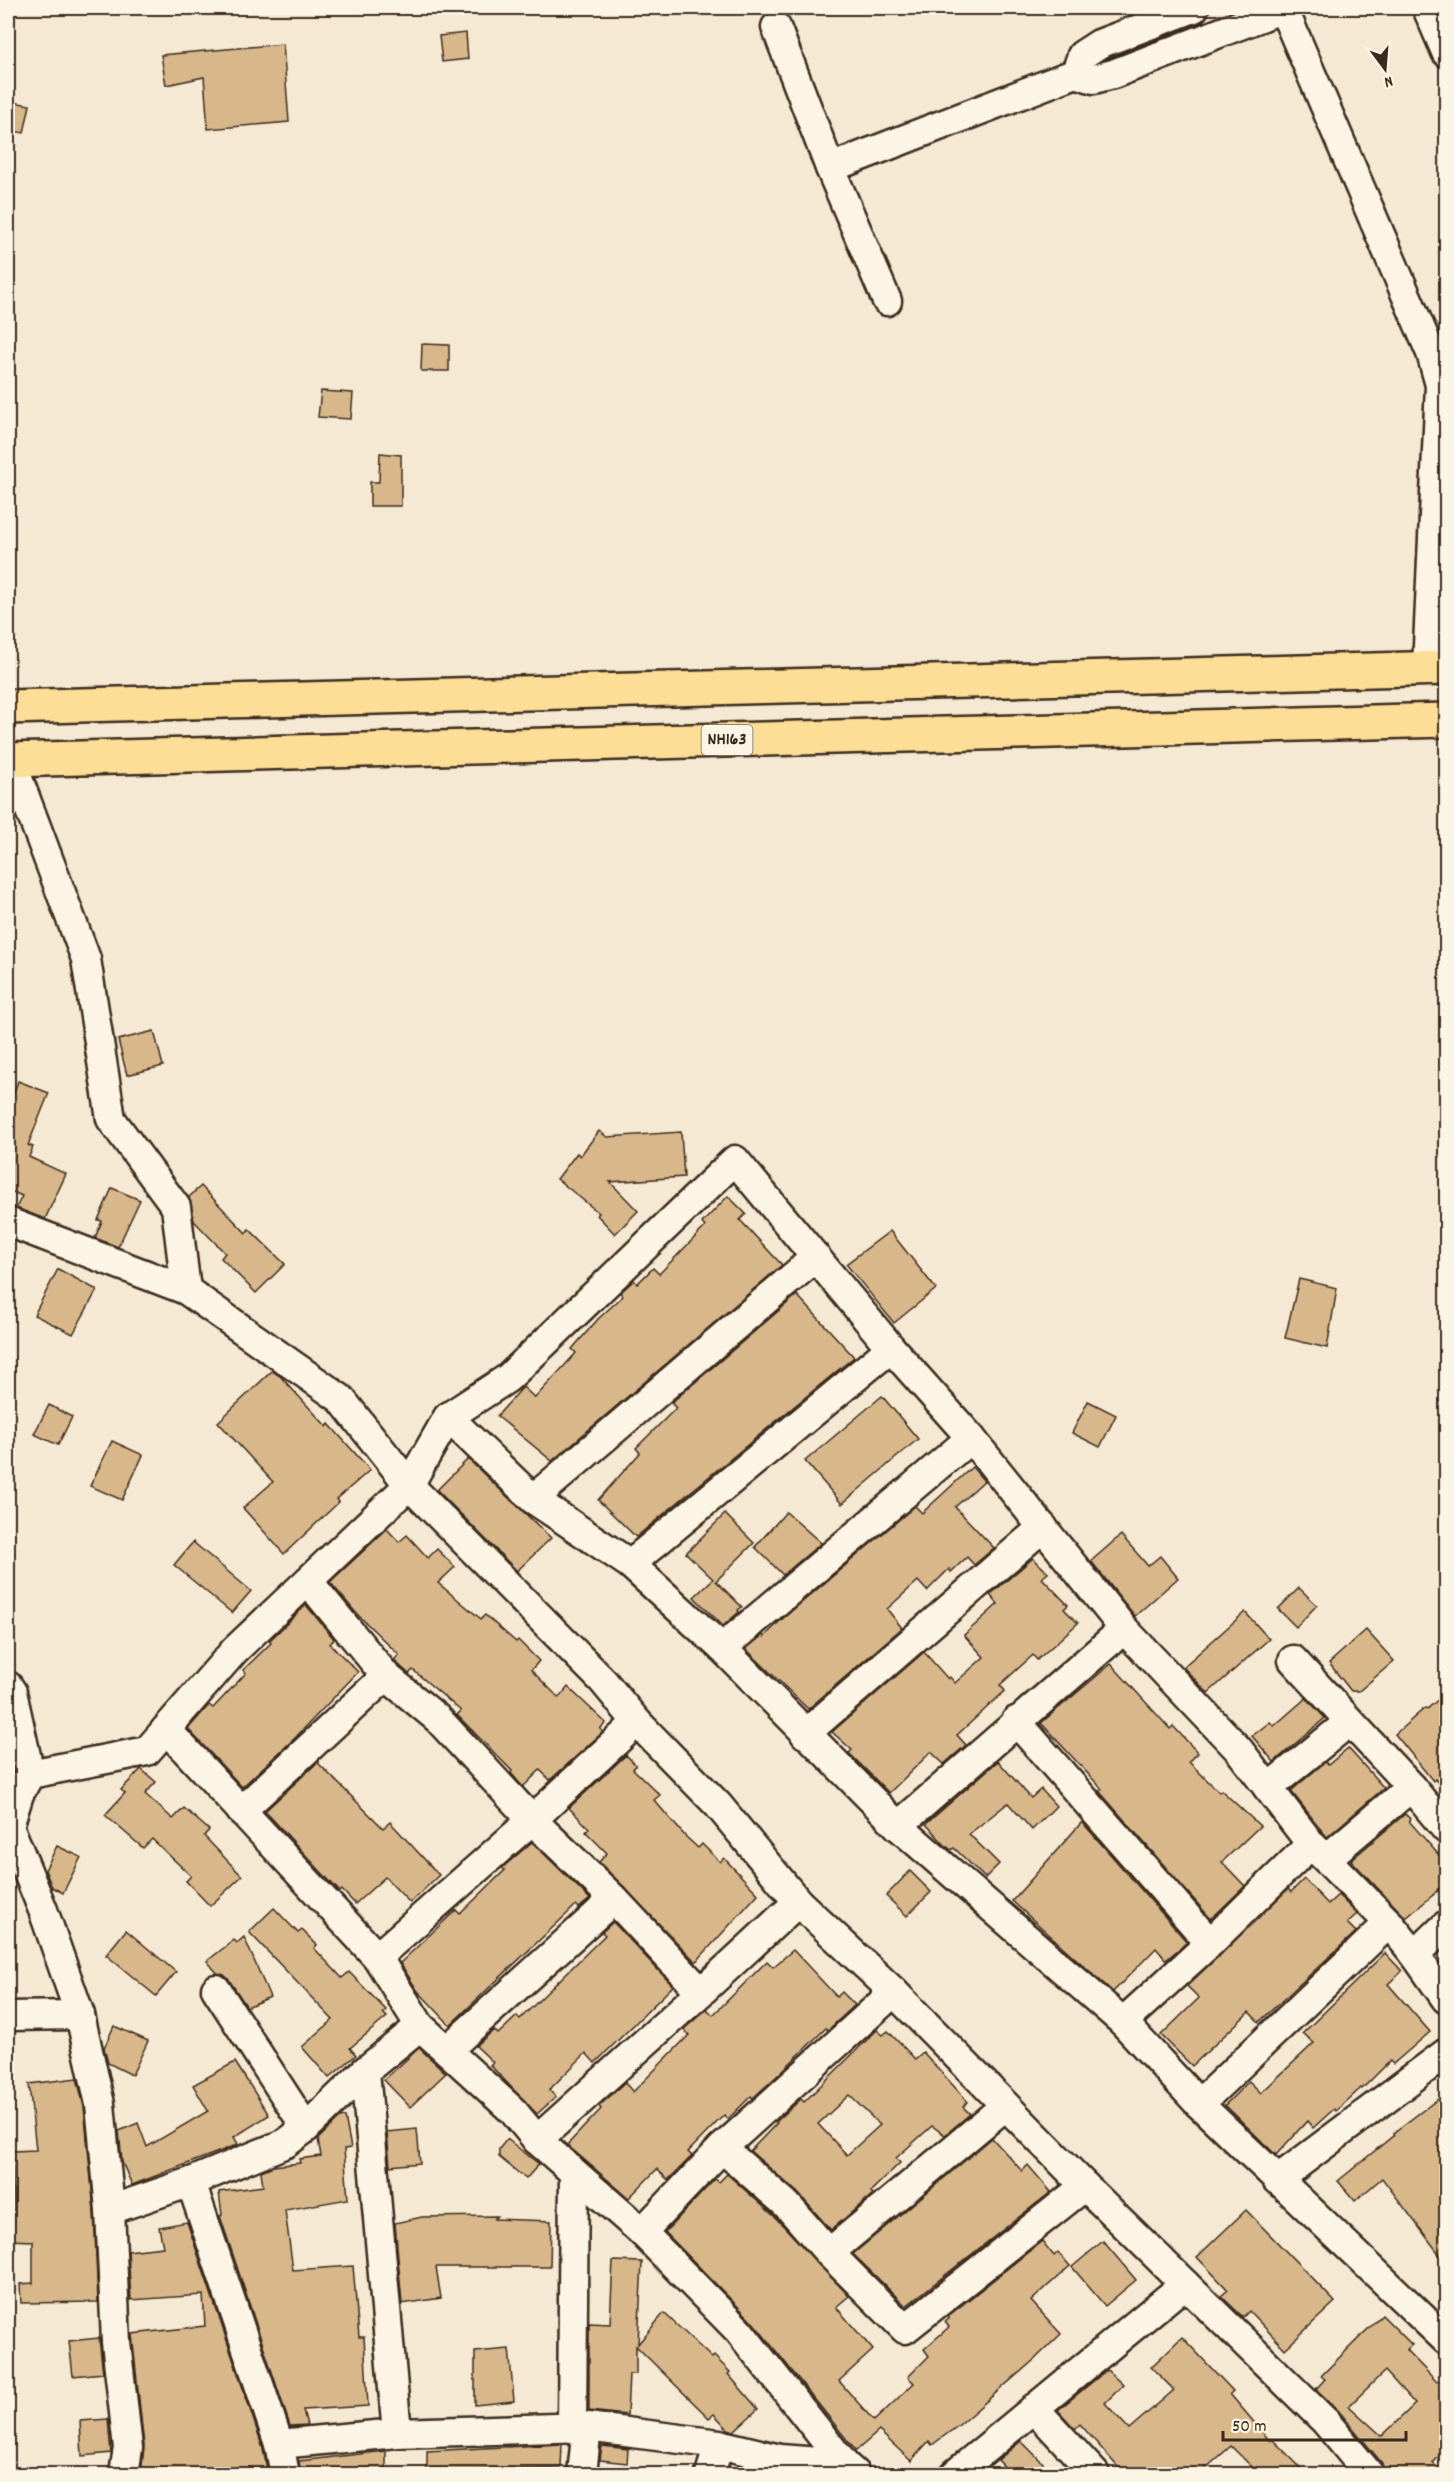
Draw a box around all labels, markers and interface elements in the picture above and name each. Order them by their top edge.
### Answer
north arrow [1355,39,1415,99]
text: N [1381,69,1395,93]
road number: NH163 [702,725,752,755]
scale bar [1223,2404,1406,2442]
text: 50 m [1232,2415,1267,2440]

